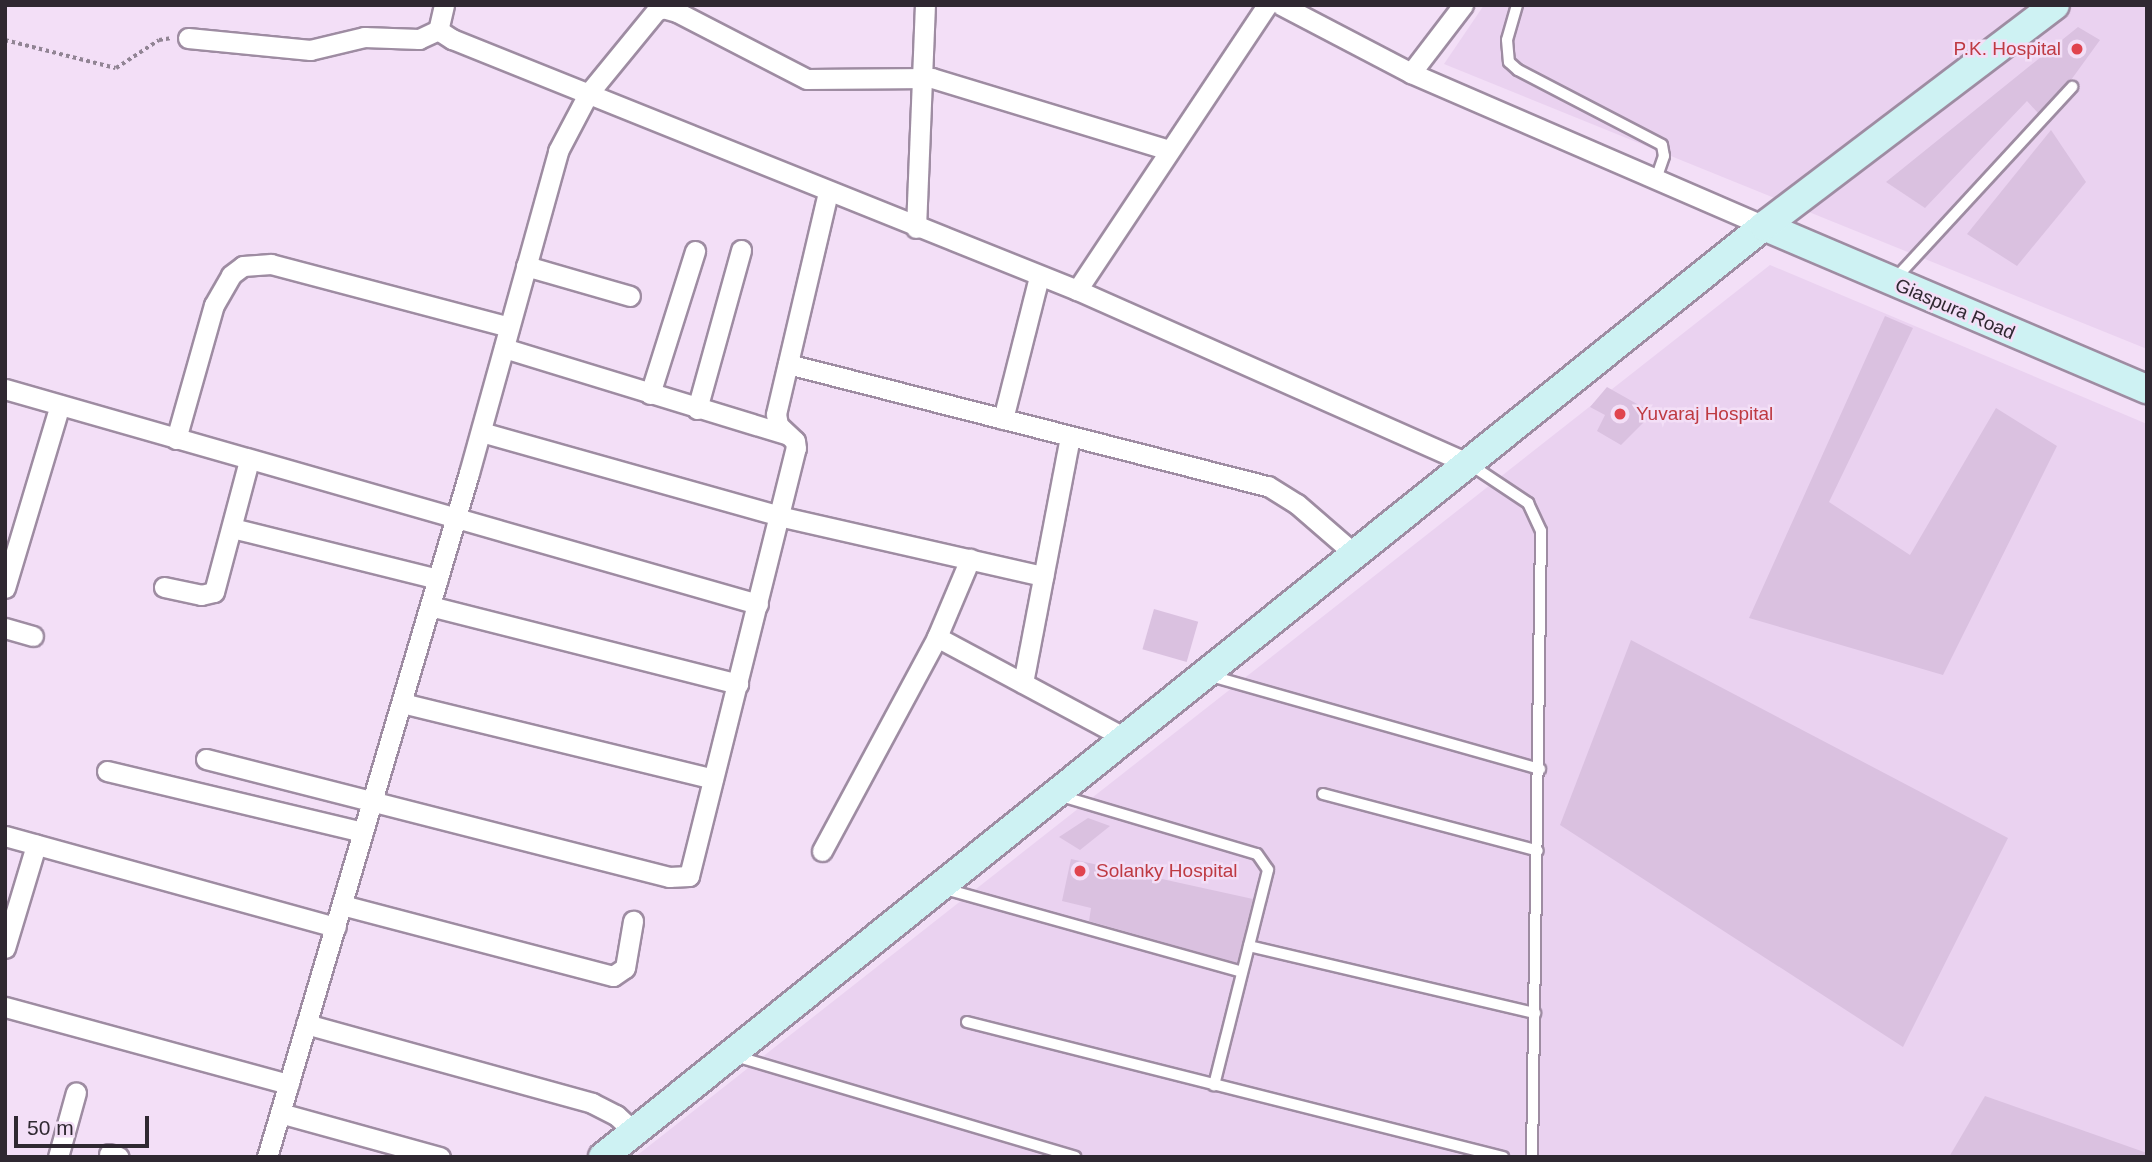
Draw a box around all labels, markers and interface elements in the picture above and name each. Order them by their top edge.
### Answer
place label: P.K. Hospital [1954,38,2061,60]
marker: P.K. Hospital [2067,39,2087,59]
street label: Giaspura Road [1892,274,2018,344]
place label: Yuvaraj Hospital [1636,403,1773,425]
marker: Yuvaraj Hospital [1610,404,1630,424]
place label: Solanky Hospital [1096,860,1238,882]
marker: Solanky Hospital [1070,861,1090,881]
scale bar [18,1102,152,1146]
text: 50 m [27,1116,74,1139]

